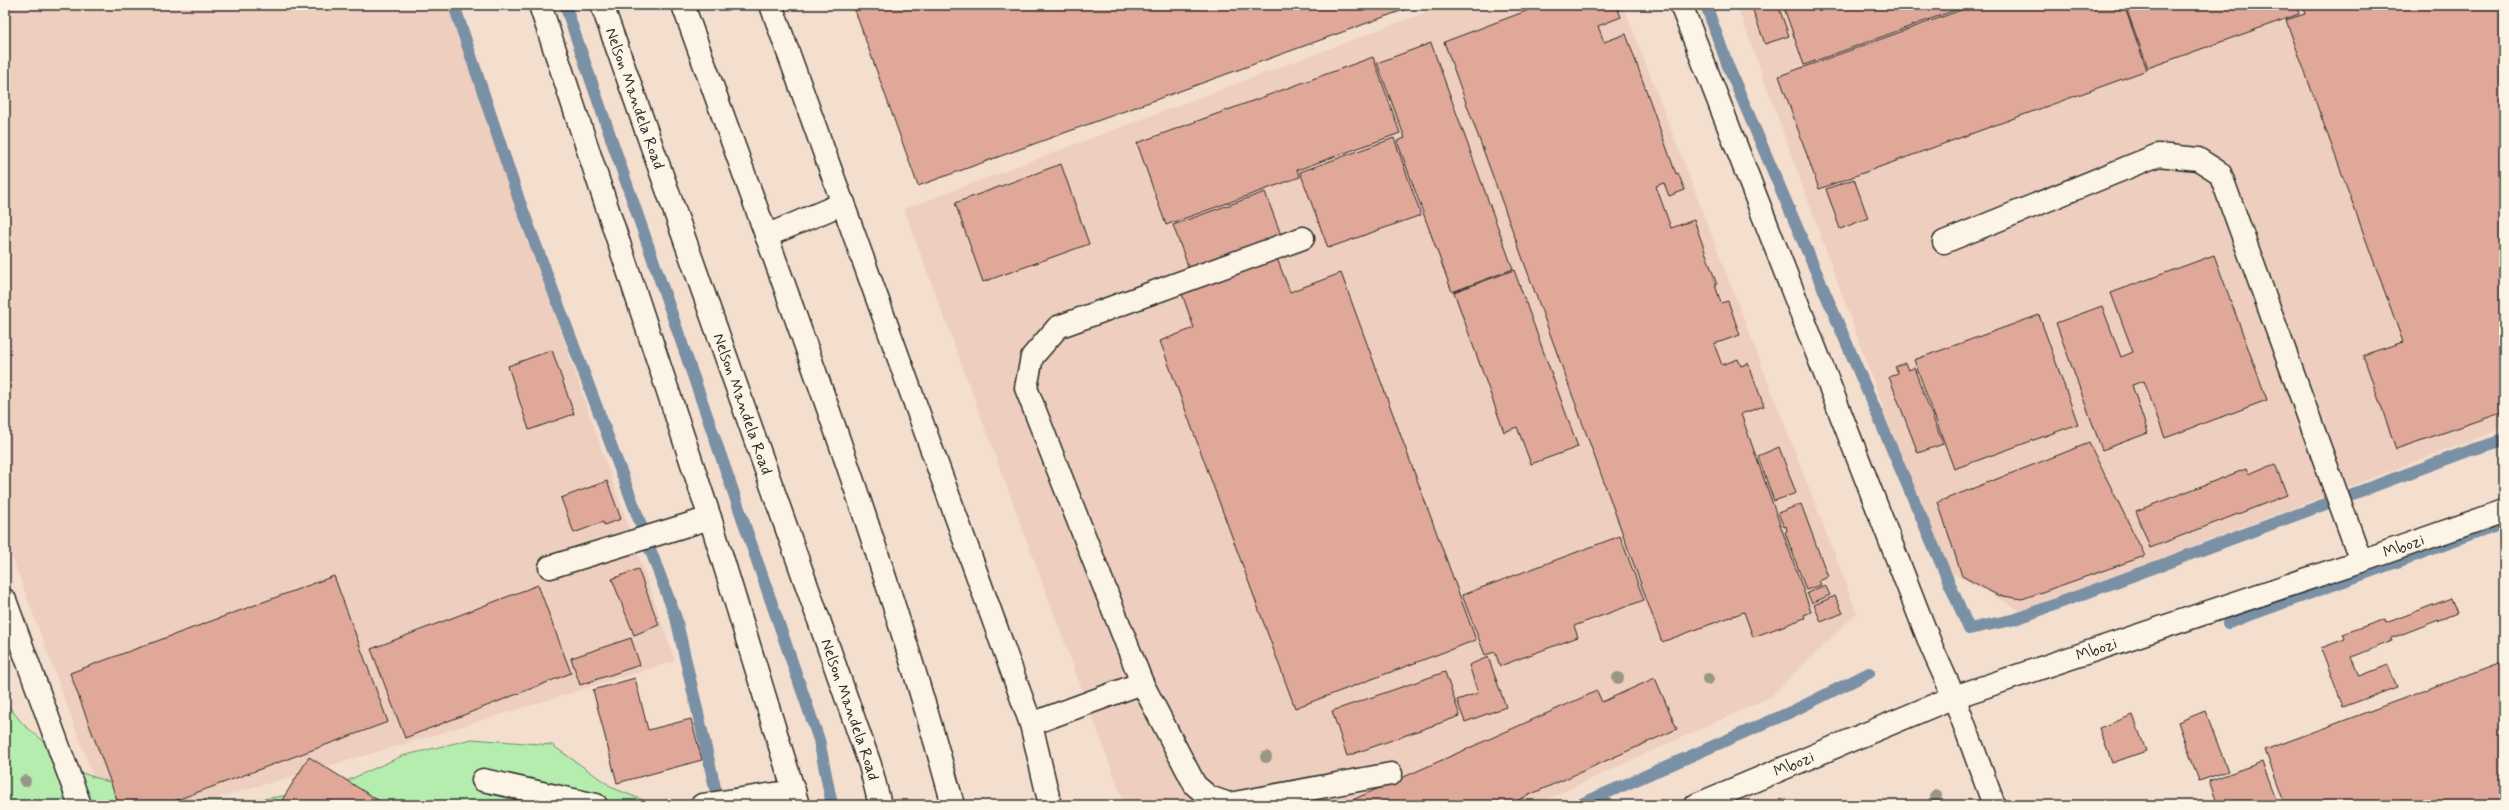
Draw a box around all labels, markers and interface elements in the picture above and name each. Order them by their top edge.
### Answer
street label: Nelson Mandela Road [600,25,670,172]
street label: Nelson Mandela Road [708,330,777,477]
street label: Mbozi [2380,529,2427,563]
street label: Mbozi [2073,633,2120,666]
street label: Nelson Mandela Road [816,636,884,783]
street label: Mbozi [1770,746,1817,782]

